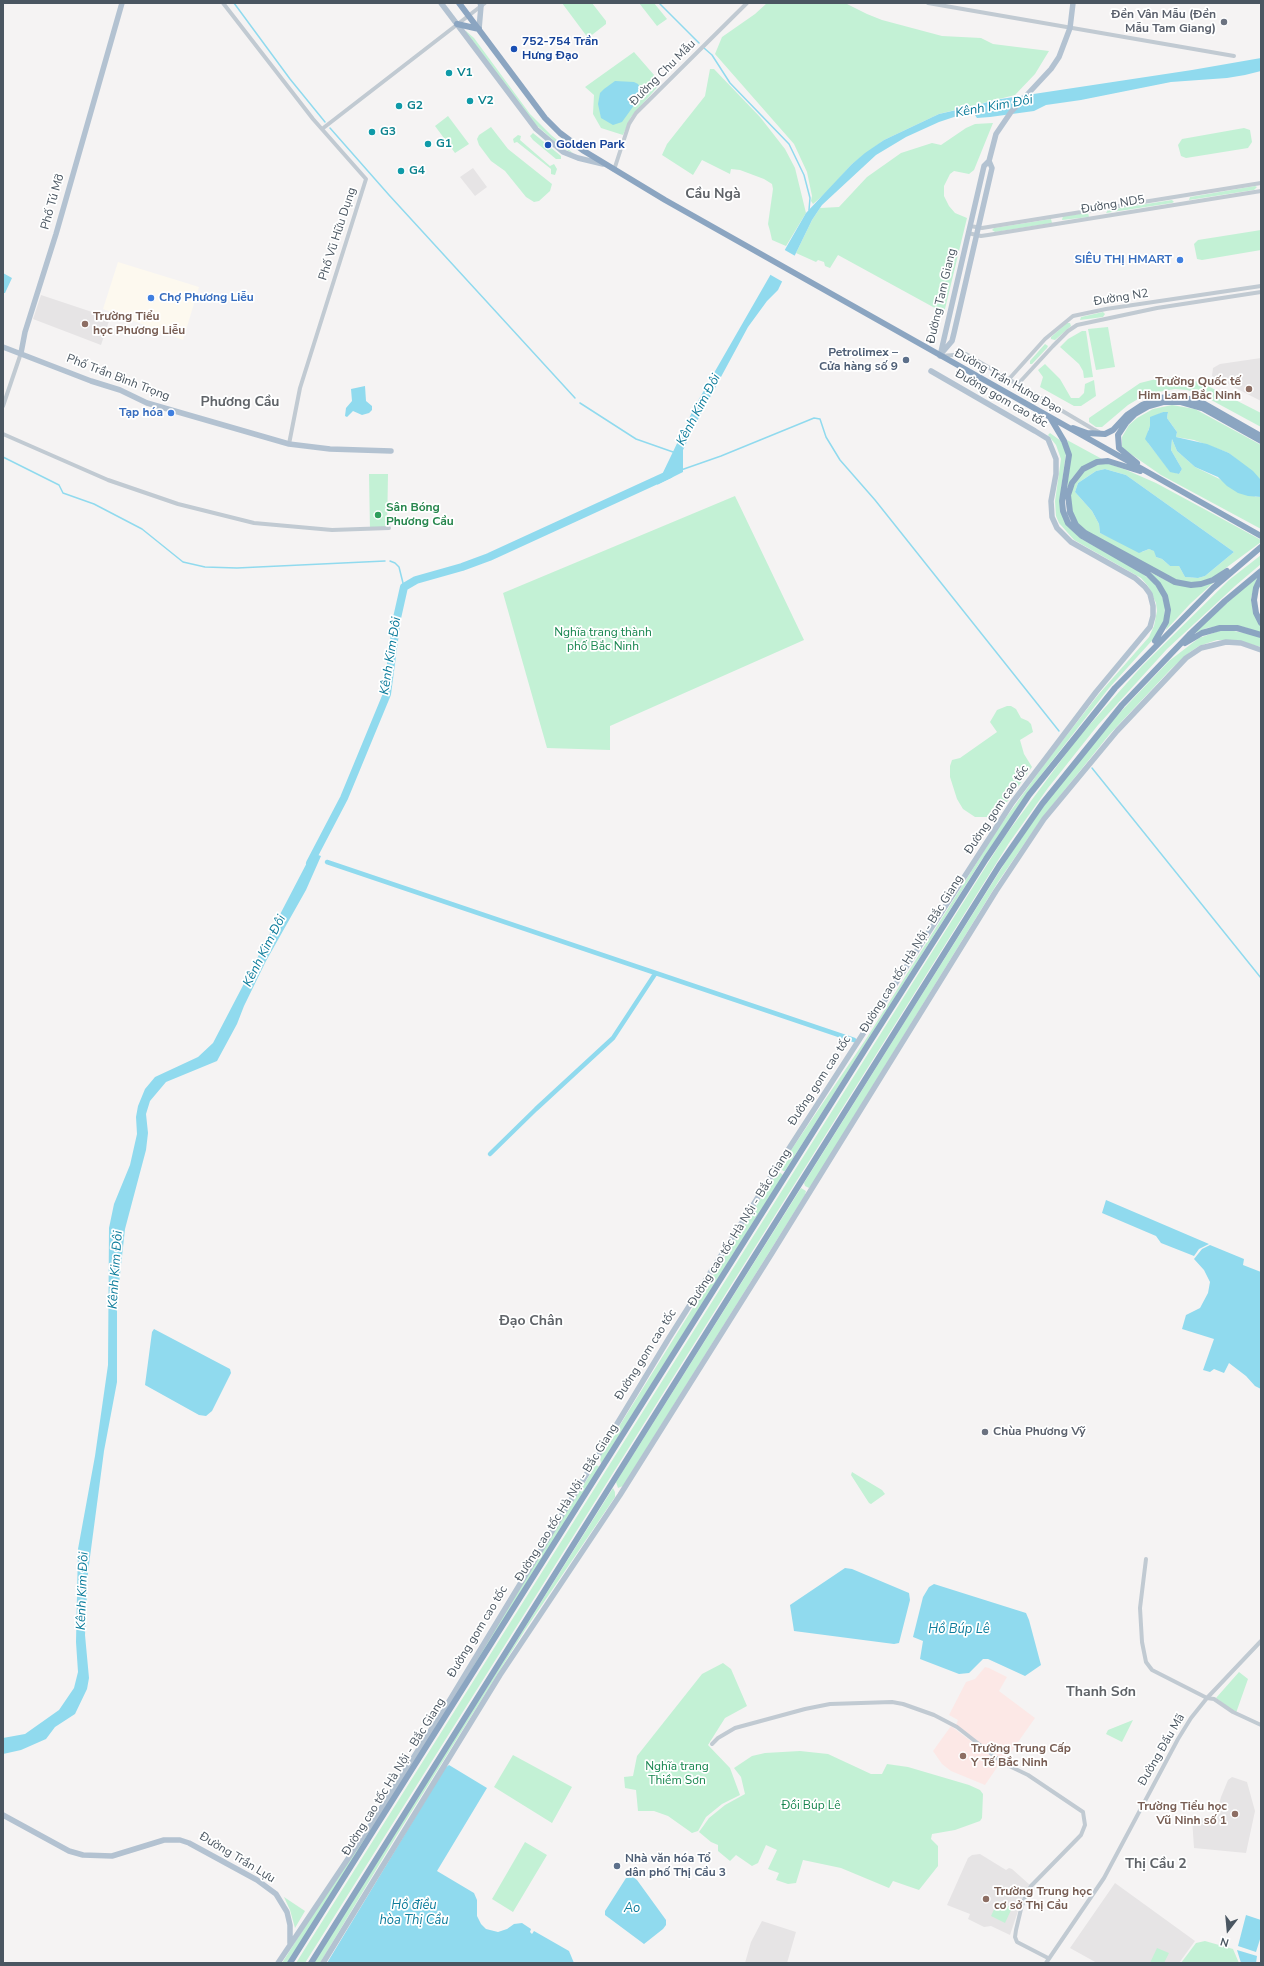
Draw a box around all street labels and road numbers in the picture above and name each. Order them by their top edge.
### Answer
street label: Đường Chu Mẫu [627,37,699,109]
street label: Phố Tú Mỡ [38,172,68,232]
street label: Phố Vũ Hữu Dụng [316,186,360,282]
street label: Đường ND5 [1080,193,1146,217]
street label: Đường Tam Giang [924,247,960,345]
street label: Đường N2 [1093,287,1149,309]
street label: Đường Trần Hưng Đạo [952,346,1064,418]
street label: Phố Trần Bình Trọng [64,352,172,404]
street label: Đường gom cao tốc [952,367,1050,431]
street label: Đường gom cao tốc [962,763,1032,857]
street label: Đường cao tốc Hà Nội - Bắc Giang [857,872,967,1036]
street label: Đường gom cao tốc [786,1033,854,1129]
street label: Đường cao tốc Hà Nội - Bắc Giang [685,1146,795,1310]
street label: Đường gom cao tốc [612,1307,680,1403]
street label: Đường cao tốc Hà Nội - Bắc Giang [512,1421,622,1585]
street label: Đường gom cao tốc [445,1584,511,1680]
street label: Đường cao tốc Hà Nội - Bắc Giang [339,1695,449,1859]
street label: Đường Đấu Mã [1136,1711,1188,1789]
street label: Đường Trần Lựu [196,1830,278,1886]

